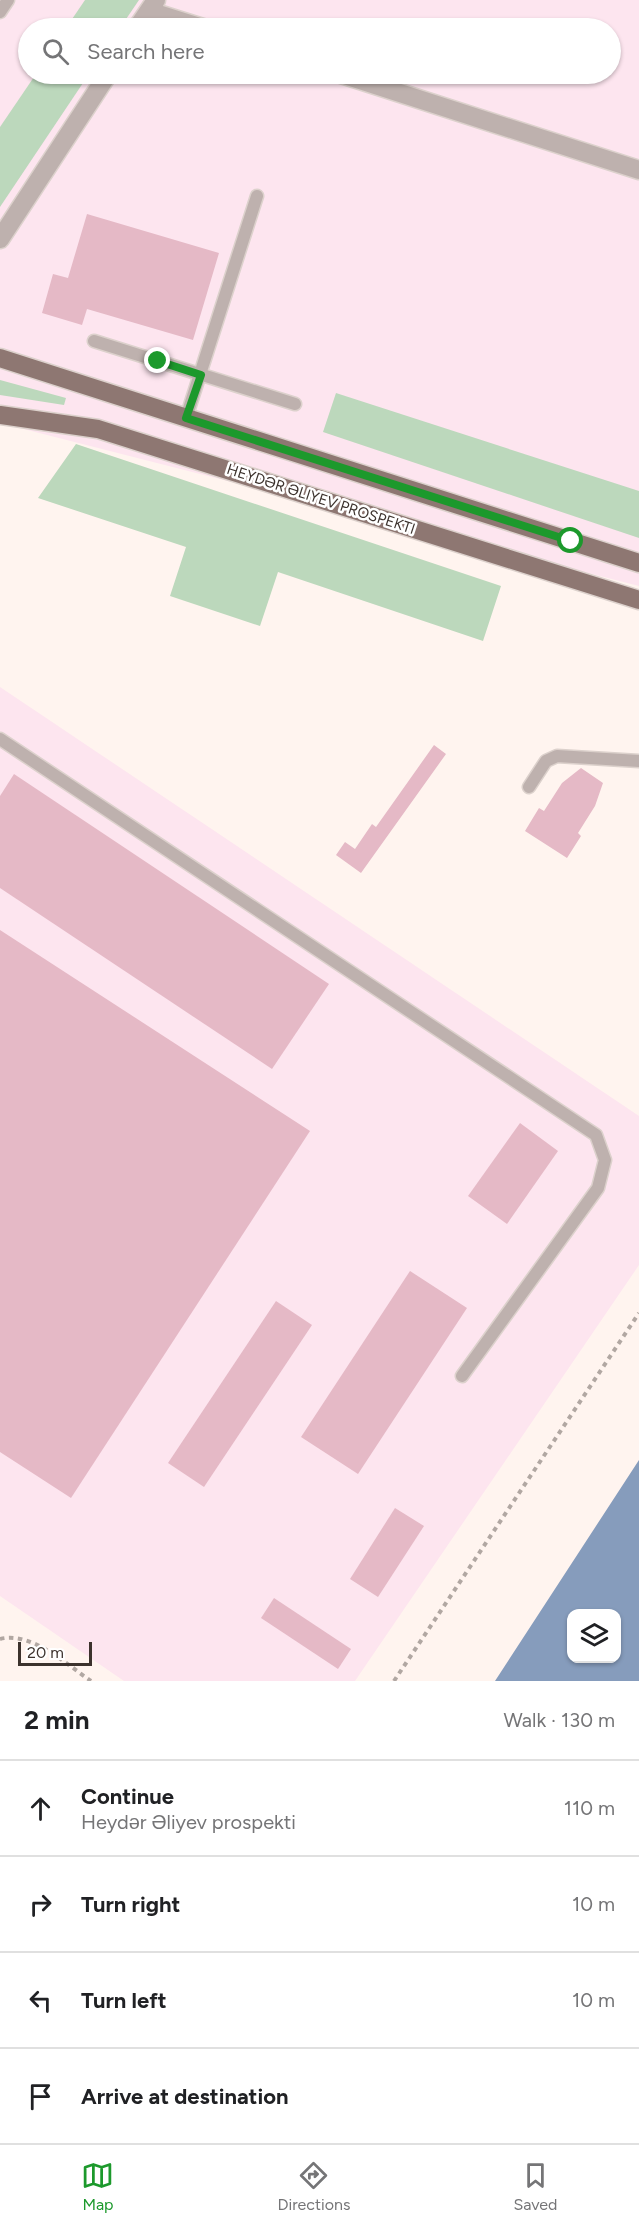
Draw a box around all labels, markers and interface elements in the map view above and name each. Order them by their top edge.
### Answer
search box [18,18,621,84]
icon: search [39,35,72,68]
text: Search here [87,38,205,65]
route end [144,347,170,373]
street label: HEYDƏR ƏLIYEV PROSPEKTI [224,460,418,538]
route start [557,527,583,553]
map controls [567,1609,621,1663]
button: layers [567,1609,621,1663]
scale bar [18,1639,92,1666]
text: 20 m [27,1643,64,1662]
text: 2 min [24,1704,90,1736]
text: Walk · 130 m [503,1708,615,1732]
text: Continue [81,1783,174,1810]
icon: ahead [24,1792,57,1825]
text: 110 m [564,1796,615,1820]
text: Heydər Əliyev prospekti [81,1810,296,1834]
icon: right [24,1888,57,1921]
text: Turn right [81,1891,180,1918]
text: 10 m [572,1892,615,1916]
icon: left [24,1984,57,2017]
text: Turn left [81,1987,167,2014]
text: 10 m [572,1988,615,2012]
icon: arrive [24,2080,57,2113]
text: Arrive at destination [81,2083,289,2110]
tab: Map [81,2159,114,2214]
tab: Directions [277,2159,350,2214]
tab: Saved [513,2159,558,2214]

